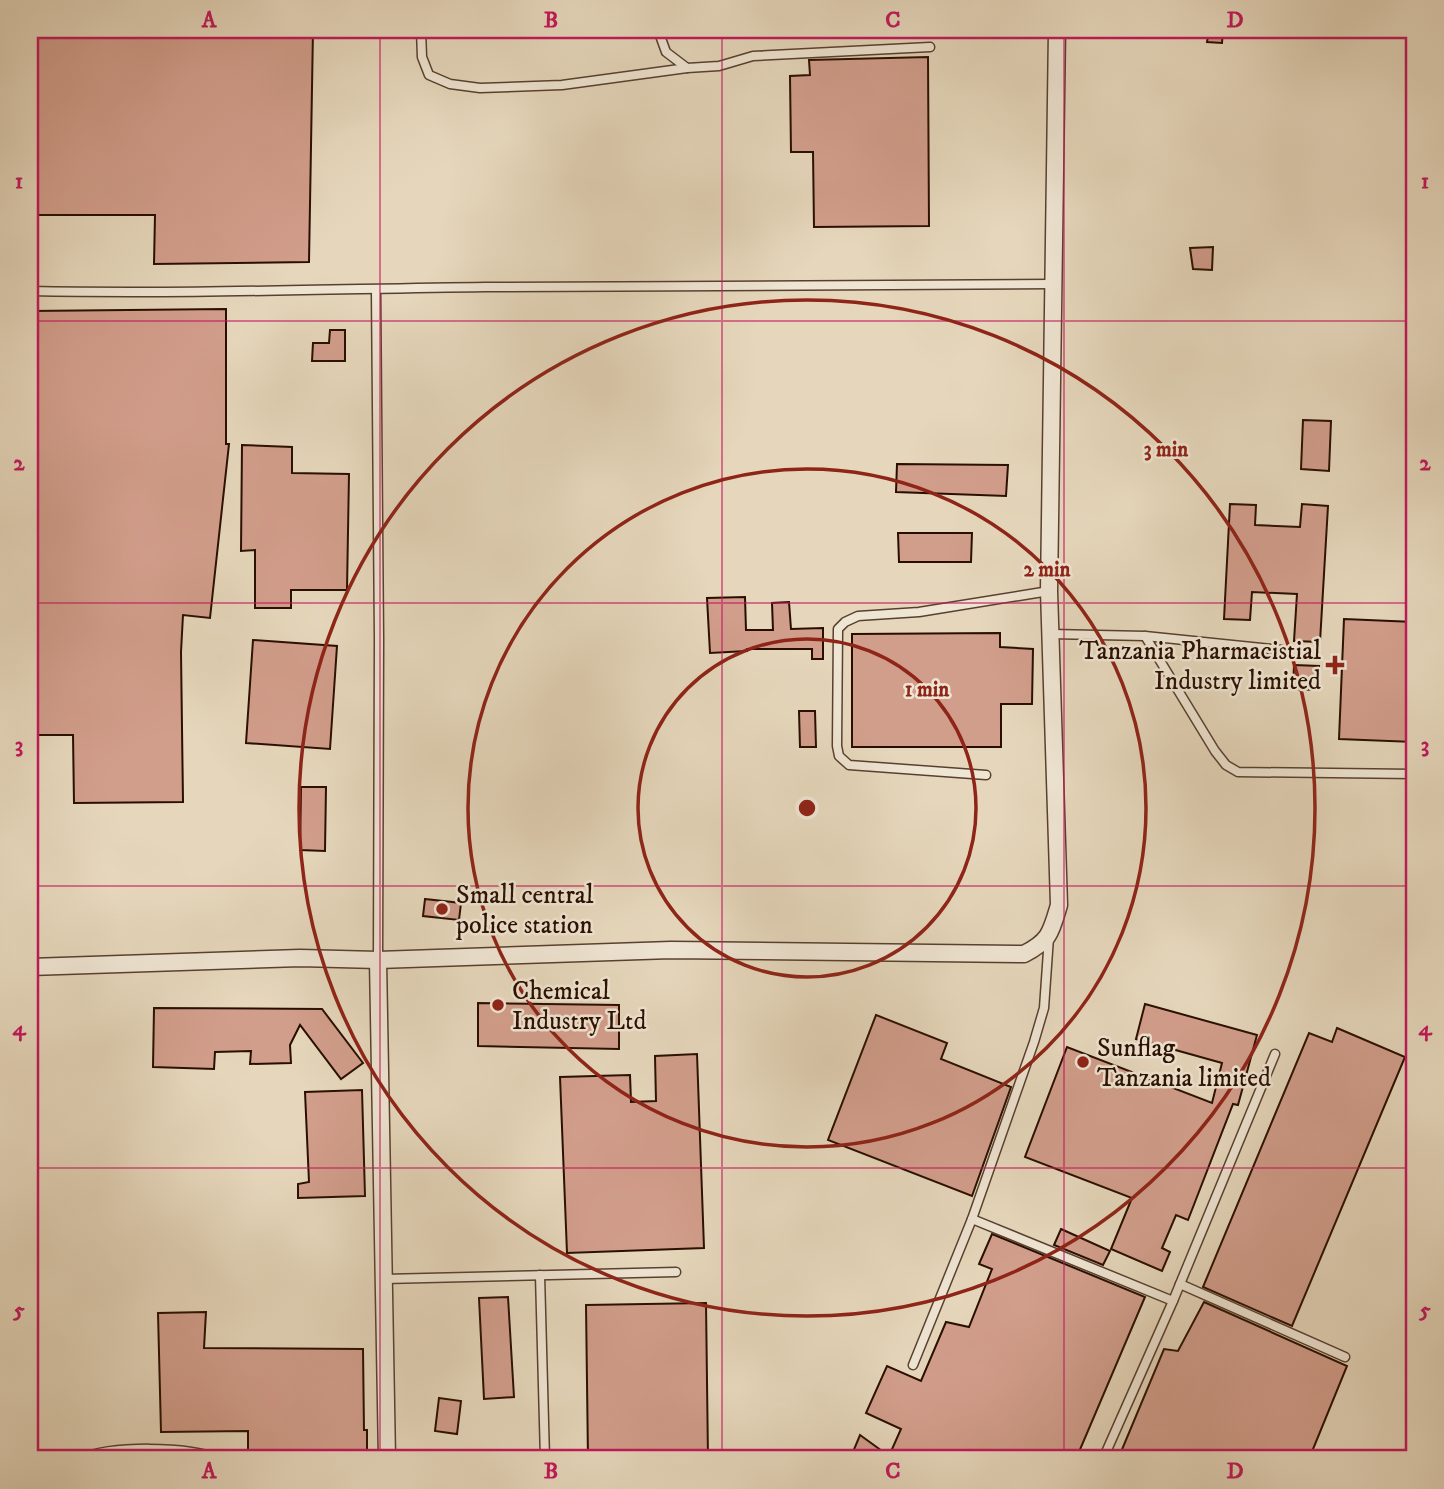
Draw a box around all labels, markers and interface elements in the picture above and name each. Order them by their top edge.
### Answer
text: A [201,6,218,35]
text: B [544,6,558,35]
text: C [885,6,901,35]
text: D [1226,6,1244,35]
text: 1 [15,167,23,196]
text: 1 [1421,167,1429,196]
text: 3 min [1144,437,1189,463]
text: 2 [13,449,25,478]
text: 2 [1419,449,1431,478]
text: 2 min [1024,557,1072,583]
place label: Tanzania Pharmacistial Industry limited [1079,635,1321,698]
marker: Tanzania Pharmacistial Industry limited [1327,657,1343,673]
text: 1 min [905,677,950,703]
text: 3 [15,731,23,760]
text: 3 [1421,731,1429,760]
centre of rings [795,796,819,820]
place label: Small central police station [455,879,594,942]
marker: Small central police station [434,901,450,917]
place label: Chemical Industry Ltd [512,975,646,1038]
marker: Chemical Industry Ltd [490,997,506,1013]
text: 4 [12,1014,27,1043]
text: 4 [1418,1014,1433,1043]
place label: Sunflag Tanzania limited [1097,1032,1271,1095]
marker: Sunflag Tanzania limited [1075,1054,1091,1070]
text: 5 [12,1296,25,1325]
text: 5 [1418,1296,1431,1325]
text: A [201,1457,218,1486]
text: B [544,1457,558,1486]
text: C [885,1457,901,1486]
text: D [1226,1457,1244,1486]

